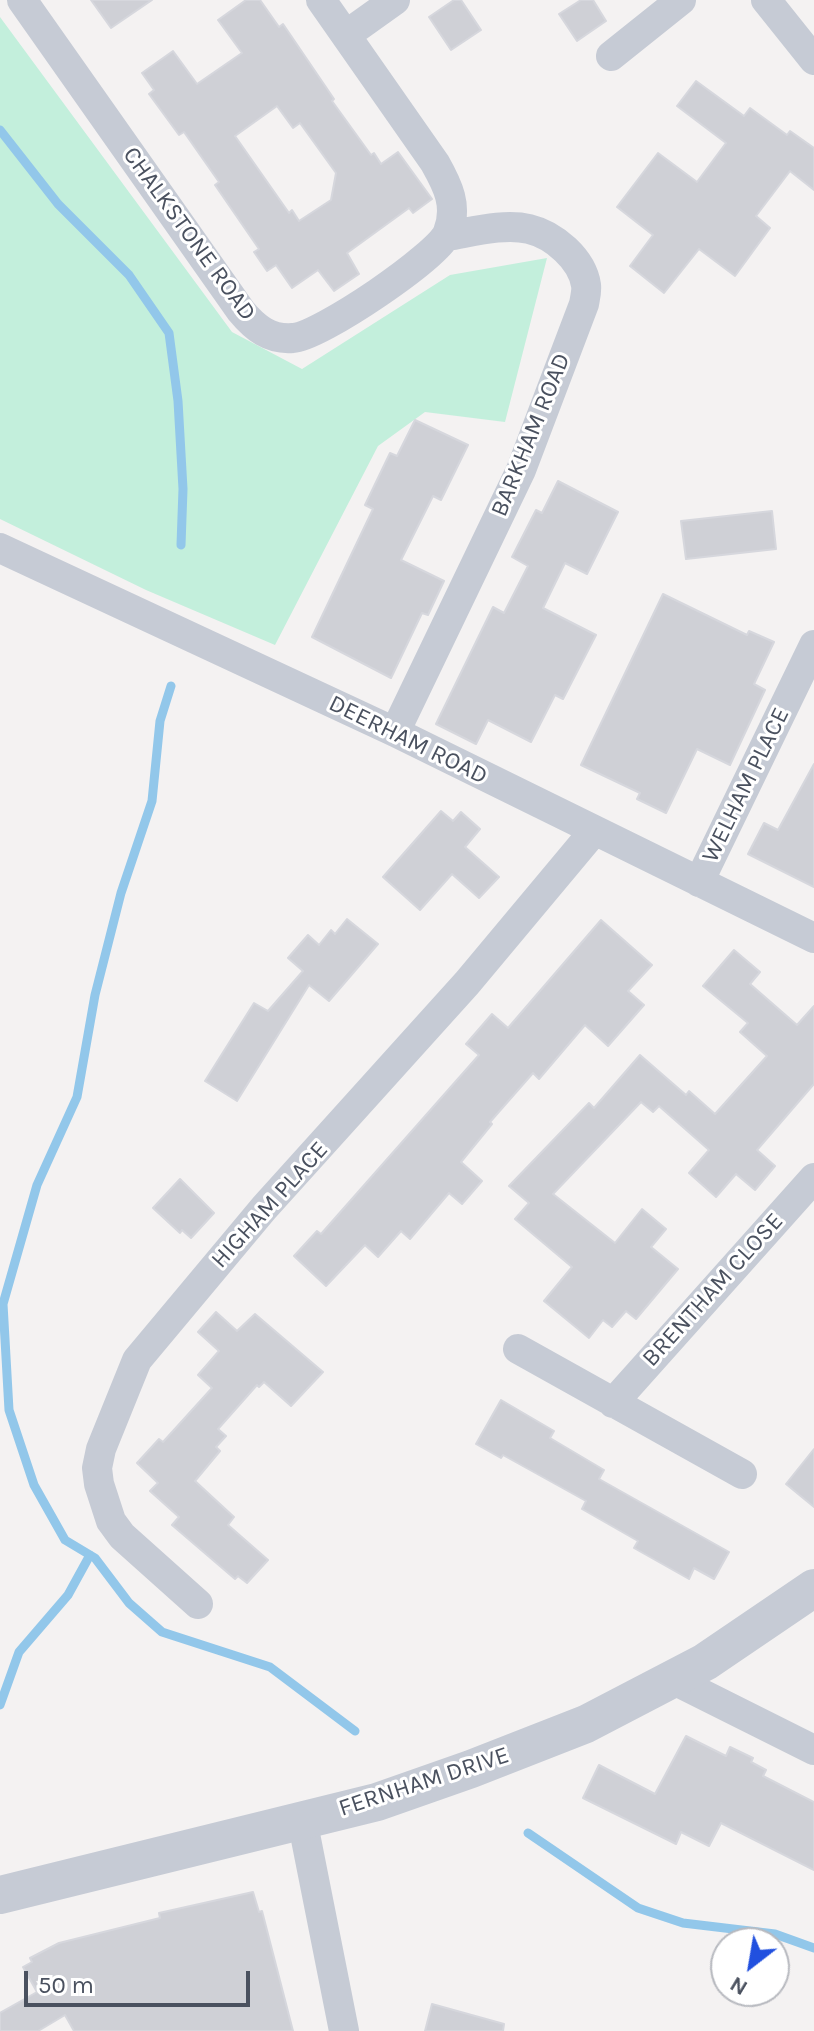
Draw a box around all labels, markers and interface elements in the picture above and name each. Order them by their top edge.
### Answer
street label: CHALKSTONE ROAD [116,141,262,327]
street label: BARKHAM ROAD [485,349,577,521]
street label: DEERHAM ROAD [324,689,492,791]
street label: WELHAM PLACE [696,703,796,867]
street label: HIGHAM PLACE [206,1136,334,1274]
street label: BRENTHAM CLOSE [636,1207,790,1373]
street label: FERNHAM DRIVE [335,1741,513,1823]
north arrow [710,1927,790,2007]
scale bar [28,1955,254,2005]
text: 50 m [38,1971,94,1999]
text: N [725,1971,752,2001]

